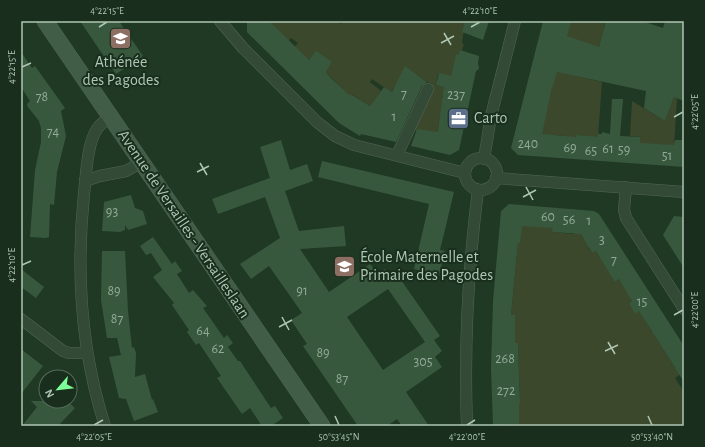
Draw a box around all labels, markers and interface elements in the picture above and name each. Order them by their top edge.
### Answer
text: 4°22'15"E [90,6,124,16]
text: 4°22'10"E [463,6,498,16]
school or university icon: Athénée des Pagodes [108,25,134,51]
text: 4°22'15"E [7,50,17,84]
place label: Athénée des Pagodes [83,54,159,88]
house number: 7 [401,87,407,101]
house number: 237 [447,88,465,102]
house number: 78 [36,90,48,104]
text: 4°22'05"E [690,94,700,130]
office icon: Carto [446,105,472,131]
house number: 1 [392,110,396,124]
place label: Carto [474,110,508,126]
house number: 74 [47,125,60,139]
street label: Avenue de Versailles - Versailleslaan [115,127,253,321]
house number: 240 [518,137,538,151]
house number: 69 [563,141,577,155]
house number: 61 [602,142,614,156]
house number: 59 [618,143,630,157]
house number: 65 [585,144,597,158]
house number: 51 [662,149,672,163]
house number: 93 [106,205,118,219]
house number: 60 [541,210,555,224]
house number: 56 [563,213,575,227]
house number: 1 [587,214,591,228]
house number: 3 [599,233,605,247]
text: 4°22'10"E [7,247,17,282]
place label: École Maternelle et Primaire des Pagodes [360,247,493,283]
school or university icon: École Maternelle et Primaire des Pagodes [331,253,357,279]
house number: 7 [611,253,617,267]
house number: 89 [107,284,121,298]
house number: 91 [296,284,308,298]
text: 4°22'00"E [690,291,700,328]
house number: 15 [637,295,647,309]
house number: 87 [111,312,123,326]
house number: 64 [196,324,210,338]
house number: 62 [212,342,224,356]
house number: 89 [316,346,330,360]
house number: 268 [495,352,515,366]
house number: 305 [413,355,433,369]
north arrow [38,369,78,409]
house number: 87 [336,372,348,386]
house number: 272 [497,384,515,398]
text: N [43,387,56,399]
text: 4°22'05"E [76,432,112,442]
text: 50°53'45"N [319,432,359,442]
text: 4°22'00"E [449,432,486,442]
text: 50°53'40"N [631,432,673,442]

